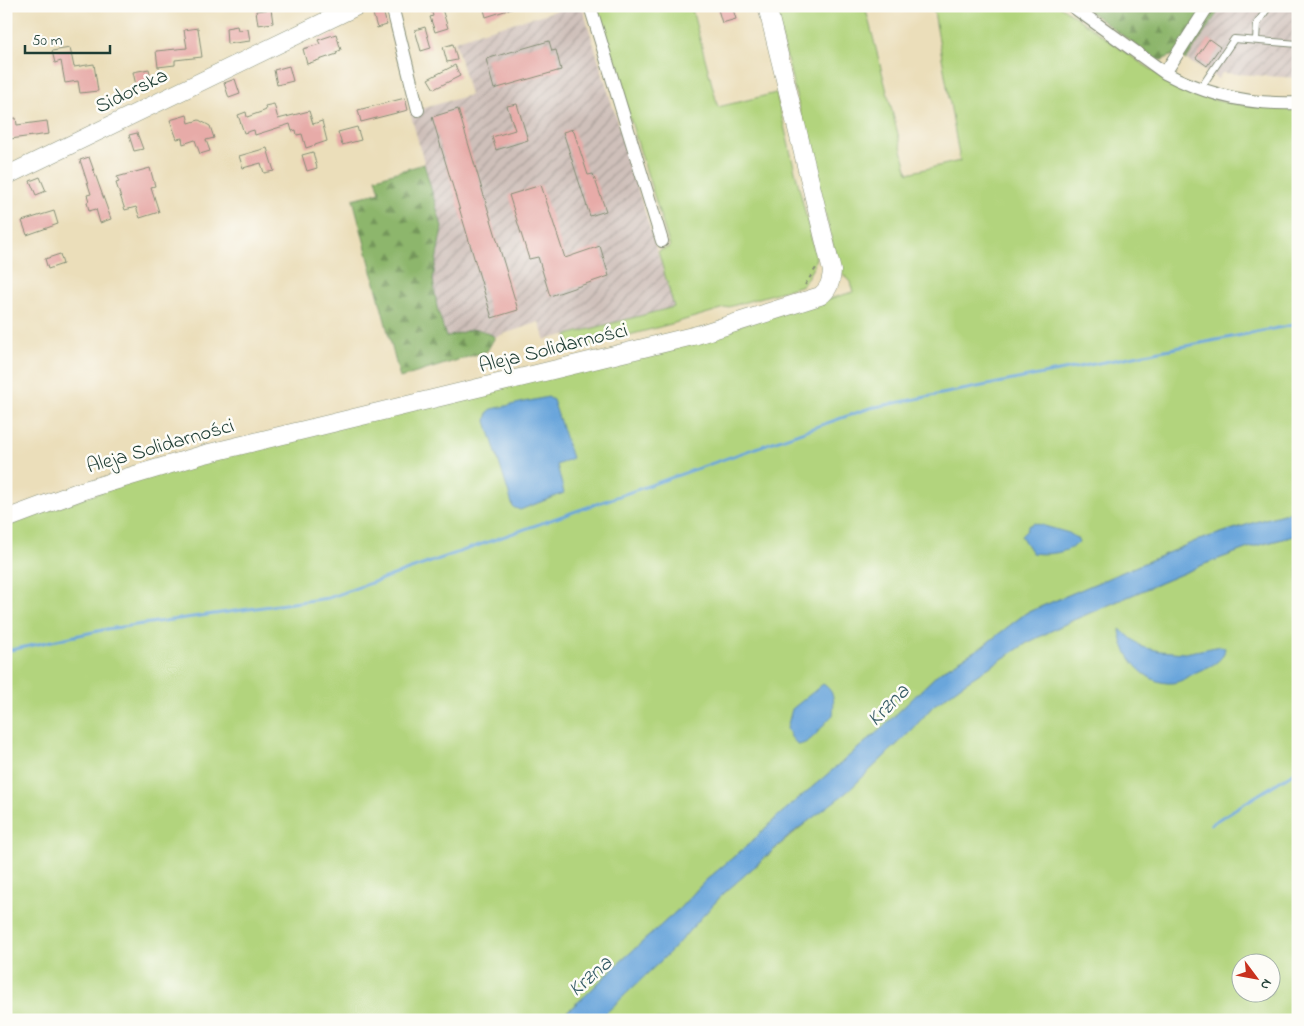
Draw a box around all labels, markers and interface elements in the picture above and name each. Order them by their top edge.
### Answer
scale bar [25,22,110,54]
text: 50 m [32,30,63,52]
street label: Sidorska [90,61,173,122]
street label: Aleja Solidarności [476,316,631,382]
street label: Aleja Solidarności [83,411,238,482]
water label: Krzna [860,677,919,735]
water label: Krzna [562,948,621,1006]
north arrow [1232,954,1282,1004]
text: N [1254,975,1277,994]

